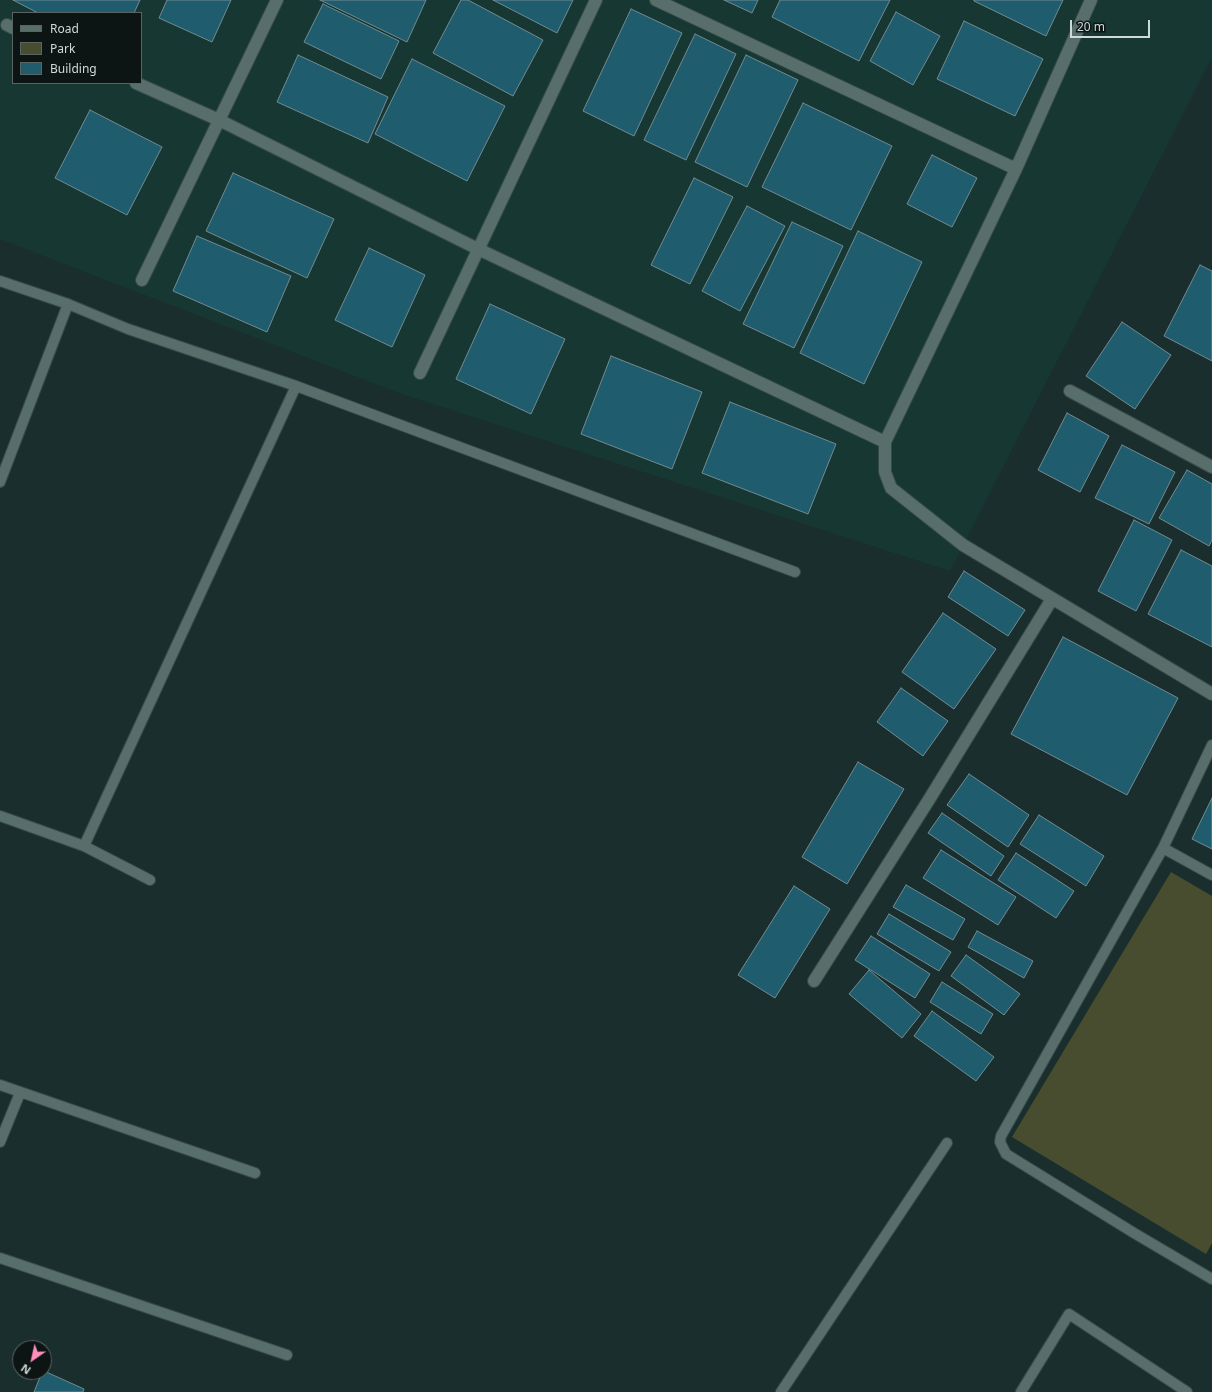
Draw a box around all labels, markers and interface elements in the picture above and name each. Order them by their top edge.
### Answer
legend [12,12,142,84]
scale bar [1072,12,1152,38]
text: 20 m [1077,18,1105,35]
text: Road [50,20,79,37]
text: Park [50,40,75,57]
text: Building [50,60,97,77]
north arrow [12,1340,52,1380]
text: N [18,1361,33,1378]

